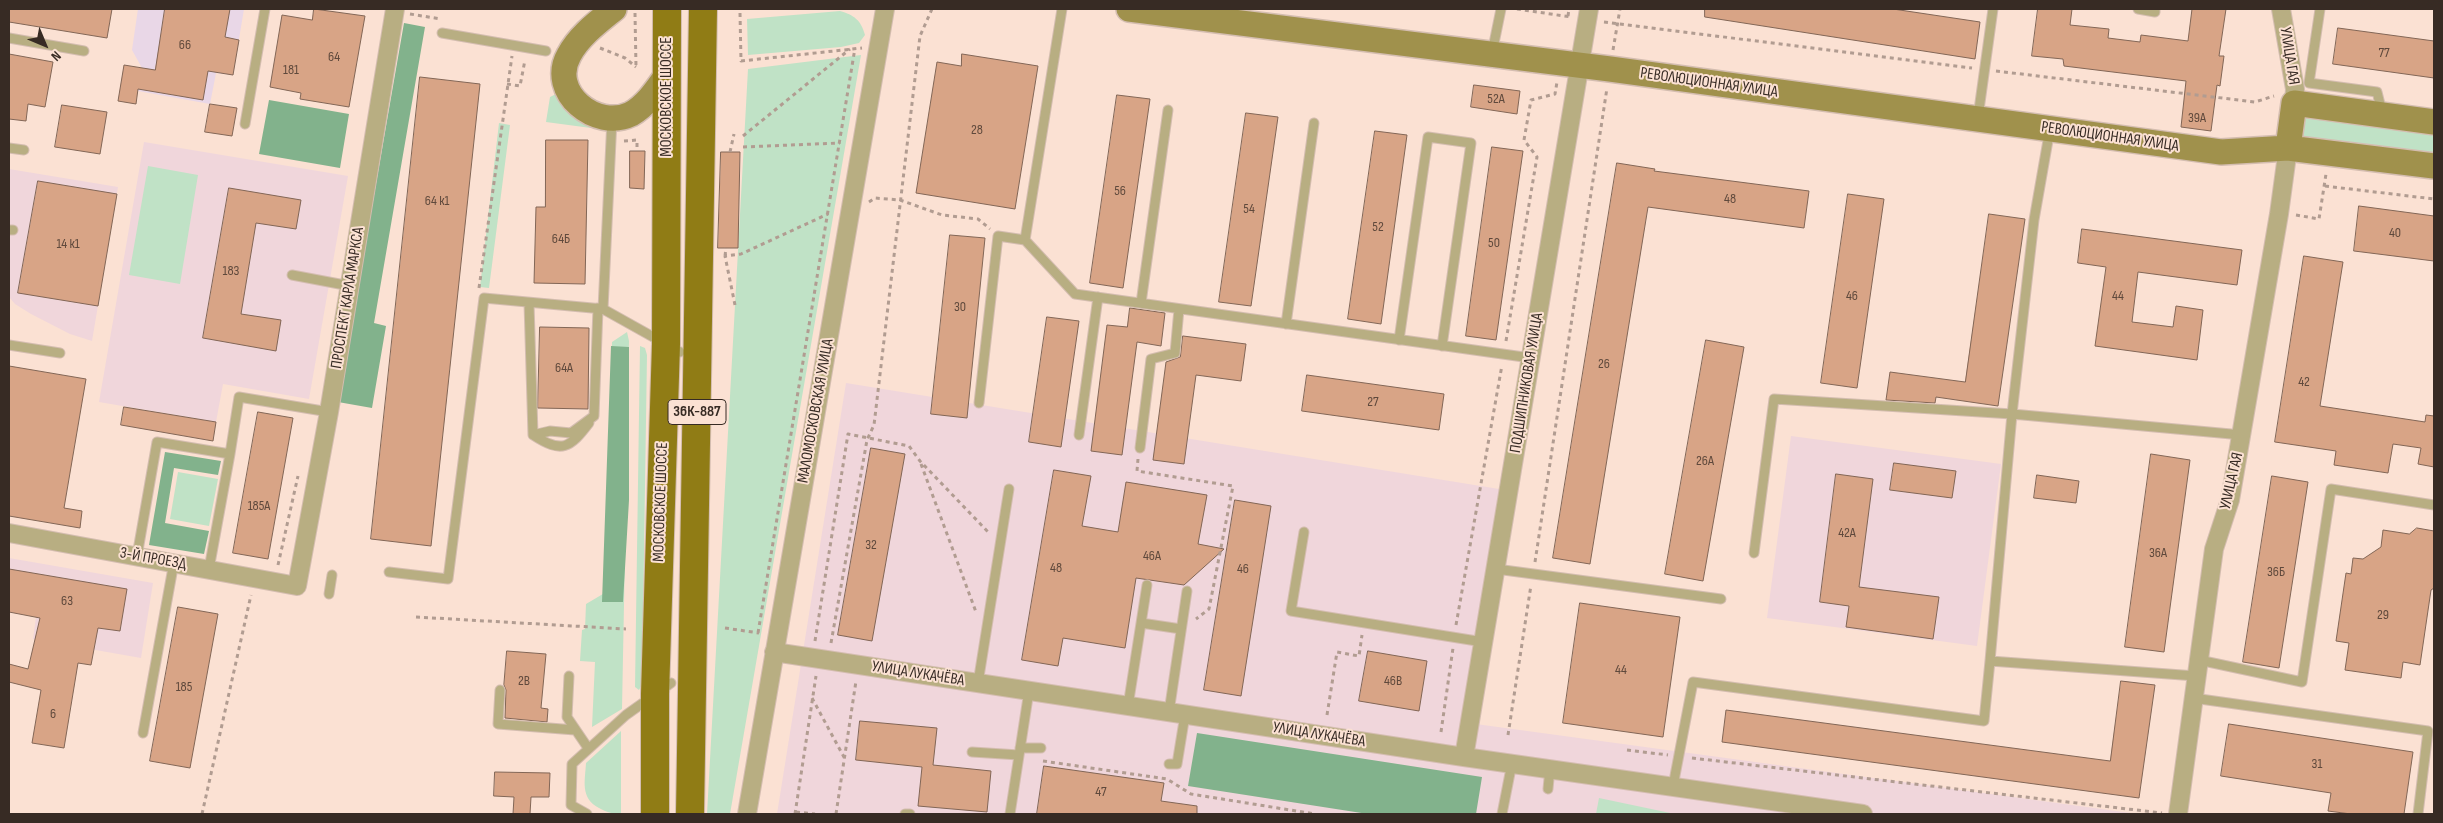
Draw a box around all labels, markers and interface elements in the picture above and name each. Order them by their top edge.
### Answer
north arrow [20,20,70,70]
street label: УЛИЦА ГАЯ [2275,26,2303,86]
house number: 66 [179,37,191,53]
street label: МОСКОВСКОЕ ШОССЕ [657,37,677,157]
house number: 77 [2378,45,2390,61]
text: N [47,47,65,65]
house number: 64 [328,49,340,65]
house number: 181 [283,62,299,78]
street label: РЕВОЛЮЦИОННАЯ УЛИЦА [1639,64,1779,102]
house number: 52А [1487,91,1505,107]
house number: 39А [2188,110,2206,126]
street label: РЕВОЛЮЦИОННАЯ УЛИЦА [2040,118,2180,156]
house number: 28 [971,122,983,138]
house number: 56 [1114,183,1126,199]
house number: 48 [1724,191,1736,207]
house number: 64 к1 [425,193,449,209]
house number: 54 [1243,201,1255,217]
house number: 52 [1372,219,1384,235]
house number: 40 [2389,225,2401,241]
street label: ПРОСПЕКТ КАРЛА МАРКСА [327,226,369,370]
house number: 64Б [552,231,570,247]
house number: 50 [1488,235,1500,251]
house number: 14 к1 [56,236,80,252]
house number: 183 [223,263,239,279]
house number: 46 [1846,288,1858,304]
house number: 44 [2112,288,2124,304]
house number: 30 [954,299,966,315]
street label: ПОДШИПНИКОВАЯ УЛИЦА [1506,312,1548,454]
street label: МАЛОМОСКОВСКАЯ УЛИЦА [794,337,838,485]
house number: 26 [1598,356,1610,372]
house number: 64А [555,360,573,376]
house number: 42 [2298,374,2310,390]
house number: 27 [1367,394,1379,410]
road number: 36К-887 [668,400,726,424]
street label: МОСКОВСКОЕ ШОССЕ [649,442,673,562]
street label: УЛИЦА ГАЯ [2216,451,2248,511]
house number: 26А [1696,453,1714,469]
house number: 185А [248,498,270,514]
house number: 42А [1838,525,1856,541]
house number: 32 [865,537,877,553]
street label: 3-Й ПРОЕЗД [118,544,188,574]
house number: 36А [2149,545,2167,561]
house number: 46А [1143,548,1161,564]
house number: 48 [1050,560,1062,576]
house number: 46 [1237,561,1249,577]
house number: 36Б [2267,564,2285,580]
house number: 63 [61,593,73,609]
house number: 29 [2377,607,2389,623]
street label: УЛИЦА ЛУКАЧЁВА [870,657,966,691]
house number: 44 [1615,662,1627,678]
house number: 2В [518,673,530,689]
house number: 46В [1384,673,1402,689]
house number: 185 [176,679,192,695]
house number: 6 [50,706,56,722]
street label: УЛИЦА ЛУКАЧЁВА [1271,718,1367,752]
house number: 31 [2312,756,2322,772]
house number: 47 [1095,784,1107,800]

